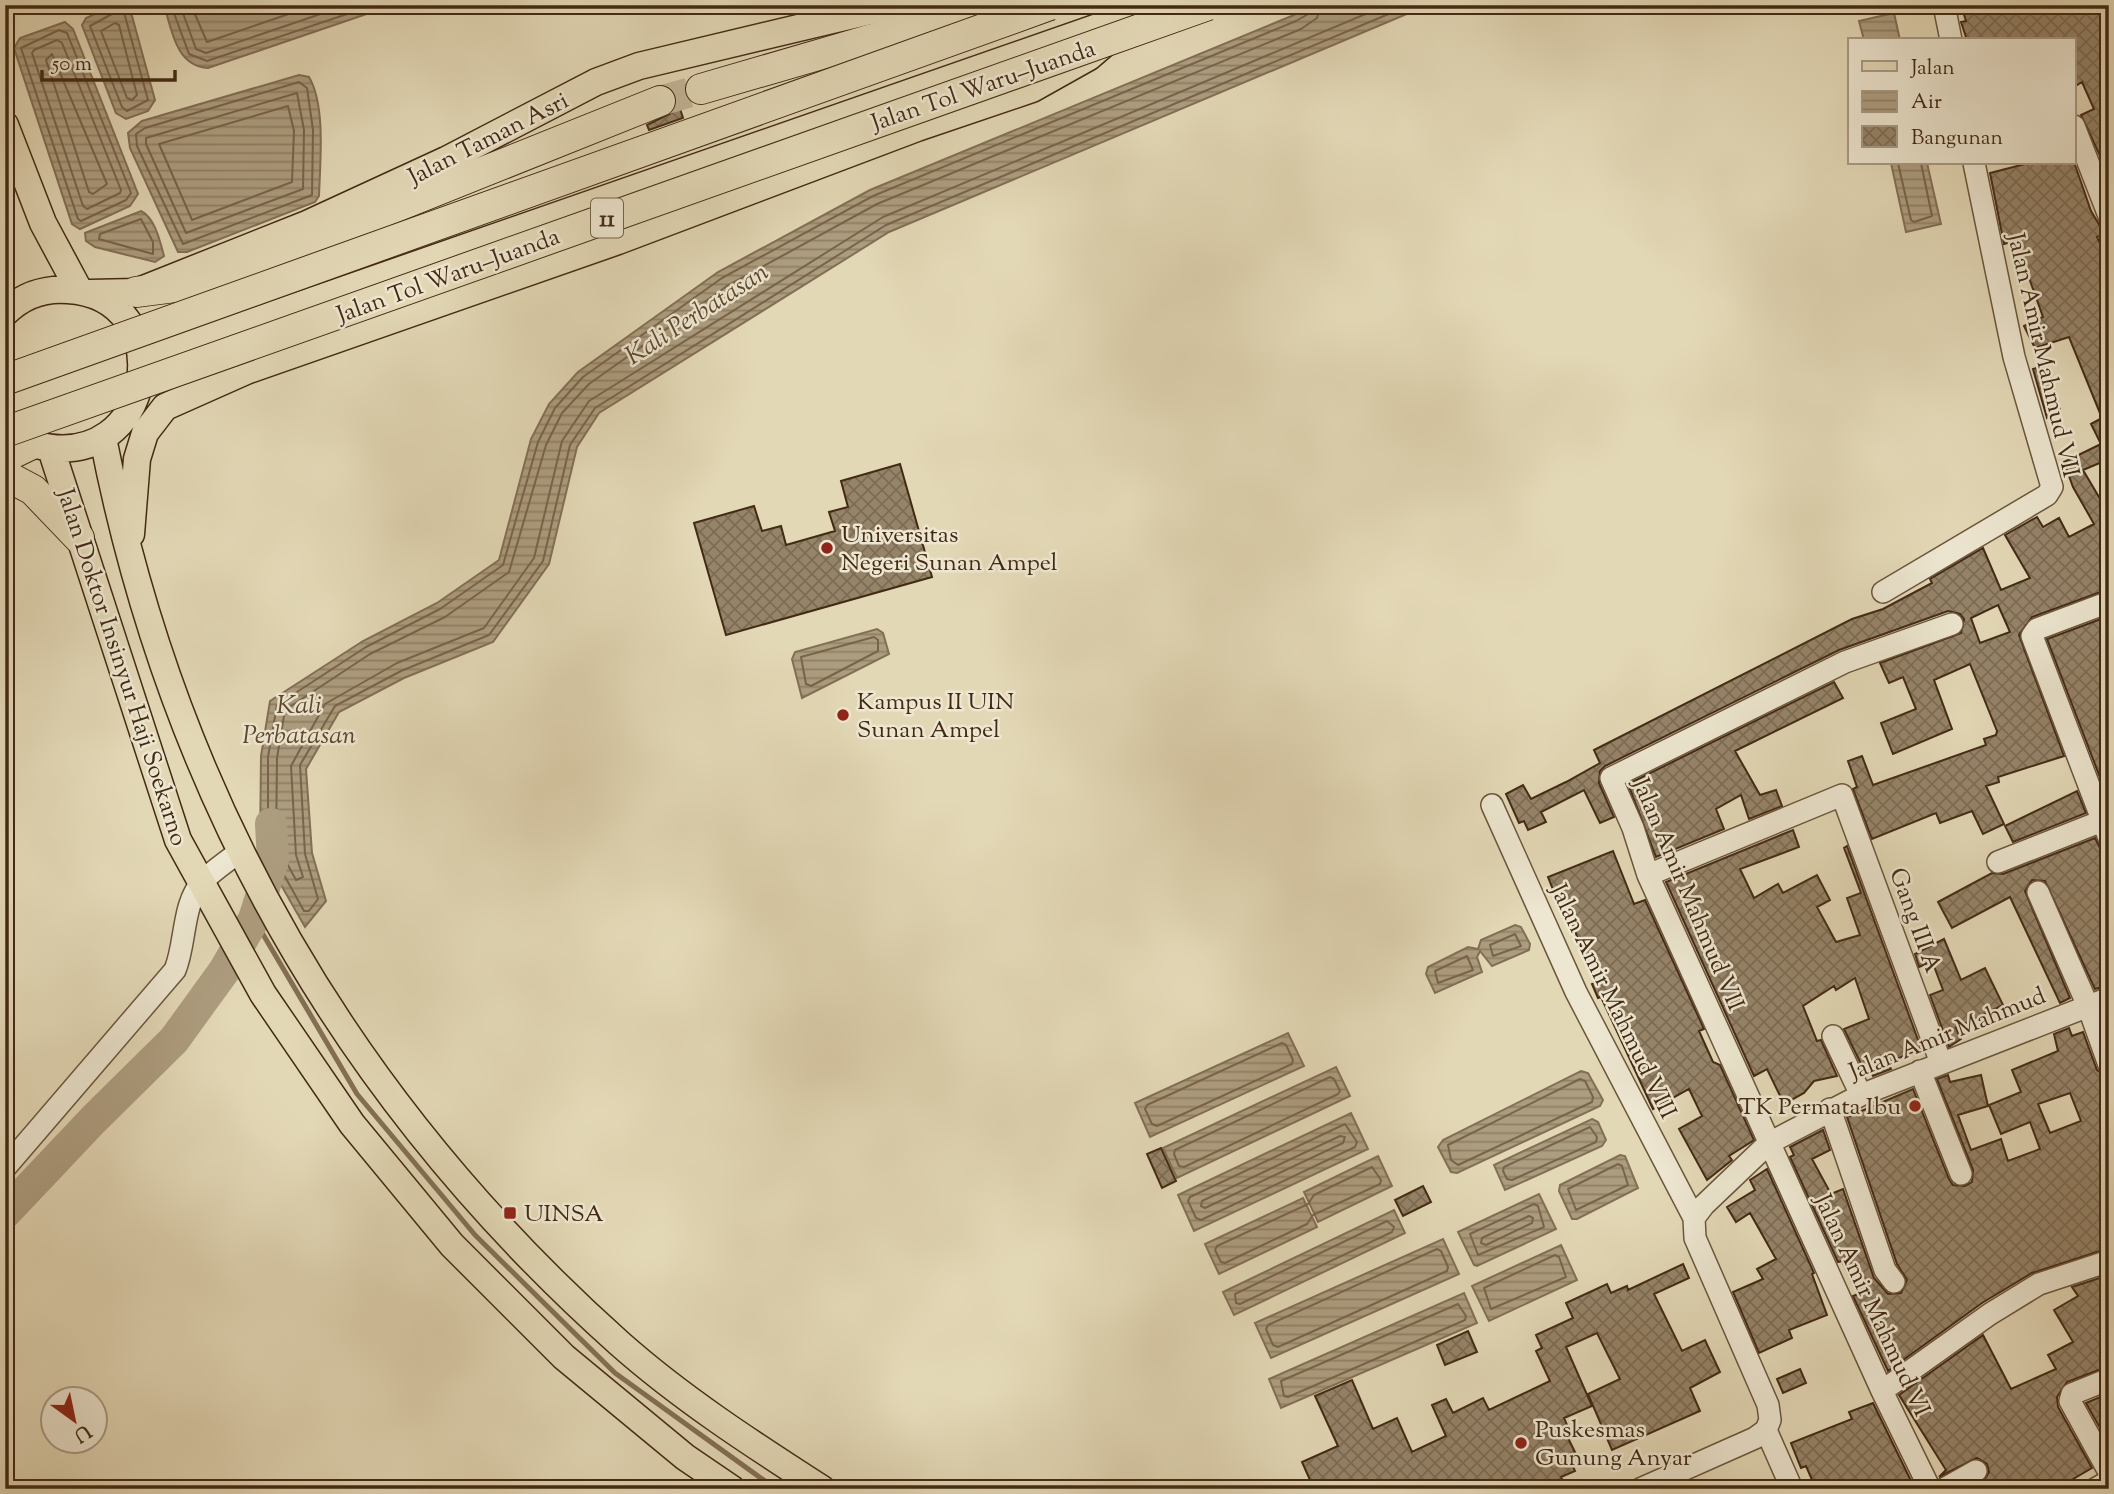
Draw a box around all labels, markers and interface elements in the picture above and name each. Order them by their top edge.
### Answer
street label: Jalan Tol Waru–Juanda [865,33,1100,142]
scale bar [42,38,175,82]
legend [1848,38,2076,164]
text: 50 m [51,50,92,80]
text: Jalan [1910,54,1955,84]
street label: Jalan Taman Asri [401,85,575,196]
text: Air [1911,88,1942,118]
text: Bangunan [1911,124,2003,154]
road number: 11 [591,198,623,238]
street label: Jalan Tol Waru–Juanda [330,221,565,334]
street label: Jalan Amir Mahmud VII [1997,228,2087,481]
water label: Kali Perbatasan [618,255,777,375]
street label: Jalan Doktor Insinyur Haji Soekarno [47,483,195,851]
place label: Universitas Negeri Sunan Ampel [841,519,1058,581]
marker: Universitas Negeri Sunan Ampel [819,540,835,556]
place label: Kampus II UIN Sunan Ampel [857,686,1014,748]
water label: Kali Perbatasan [242,688,356,755]
marker: Kampus II UIN Sunan Ampel [835,707,851,723]
street label: Jalan Amir Mahmud VII [1622,771,1752,1016]
street label: Gang III A [1879,863,1949,979]
street label: Jalan Amir Mahmud VIII [1540,877,1684,1125]
street label: Jalan Amir Mahmud [1842,980,2052,1091]
place label: TK Permata Ibu [1739,1091,1901,1125]
marker: TK Permata Ibu [1907,1098,1923,1114]
street label: Jalan Amir Mahmud VI [1804,1187,1938,1423]
place label: UINSA [524,1198,604,1232]
marker: UINSA [502,1205,518,1221]
north arrow [38,1386,108,1456]
place label: Puskesmas Gunung Anyar [1535,1414,1692,1476]
text: U [68,1417,96,1448]
marker: Puskesmas Gunung Anyar [1513,1435,1529,1451]

